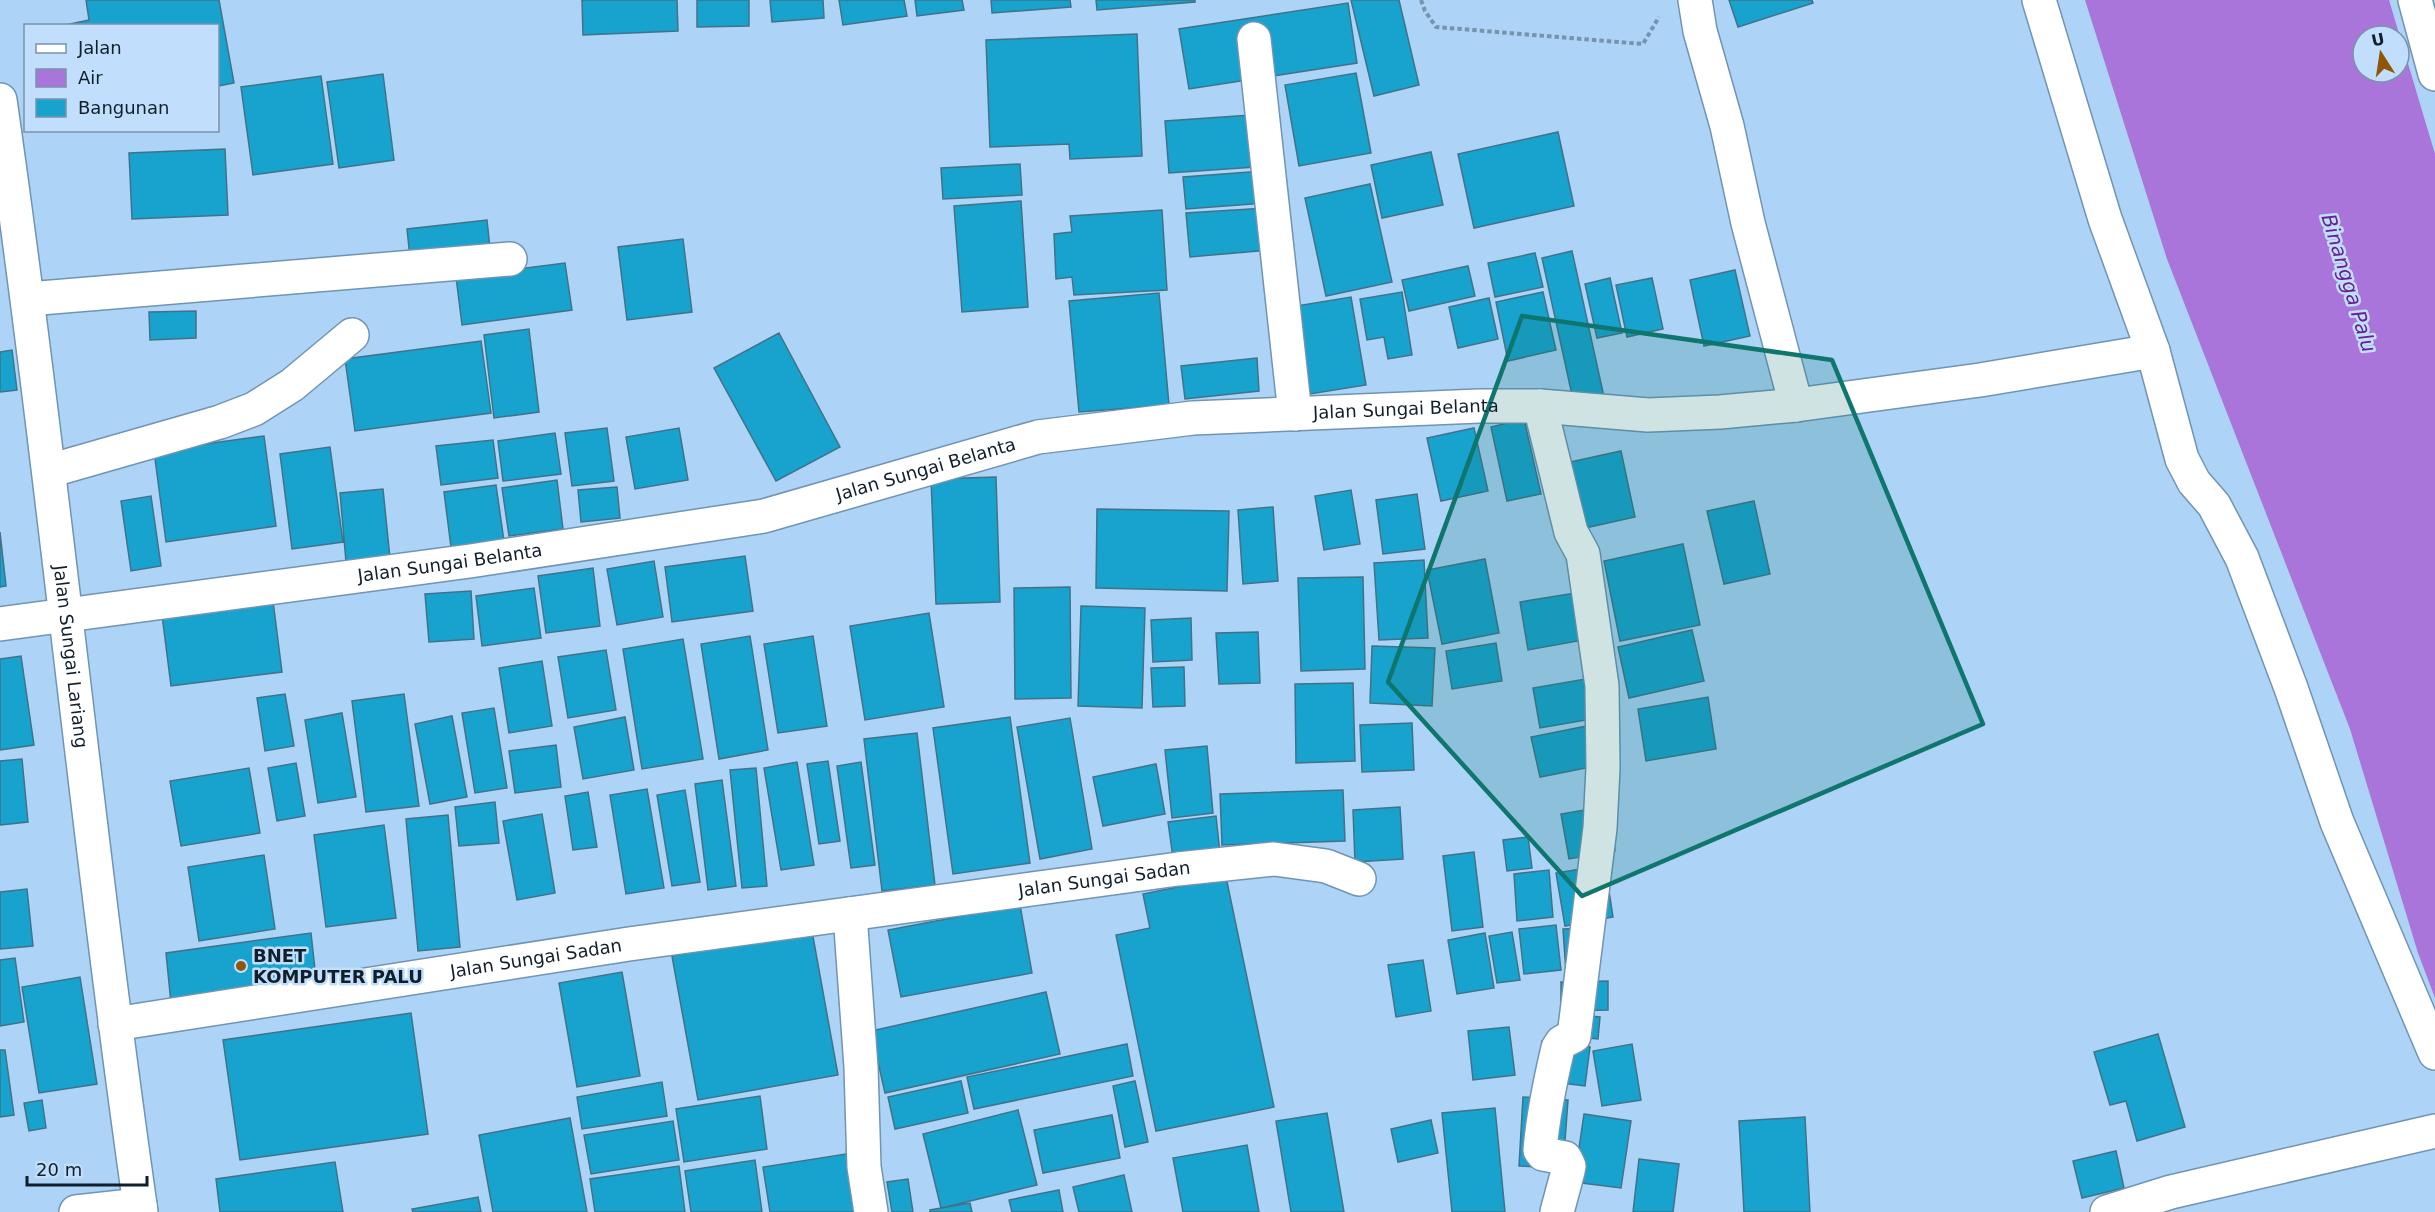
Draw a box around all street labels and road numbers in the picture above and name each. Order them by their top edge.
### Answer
street label: Jalan Sungai Belanta [1311,395,1499,423]
street label: Jalan Sungai Belanta [832,433,1018,505]
street label: Jalan Sungai Belanta [355,539,543,586]
street label: Jalan Sungai Lariang [50,563,92,749]
street label: Jalan Sungai Sadan [1016,857,1191,901]
street label: Jalan Sungai Sadan [448,934,623,982]

